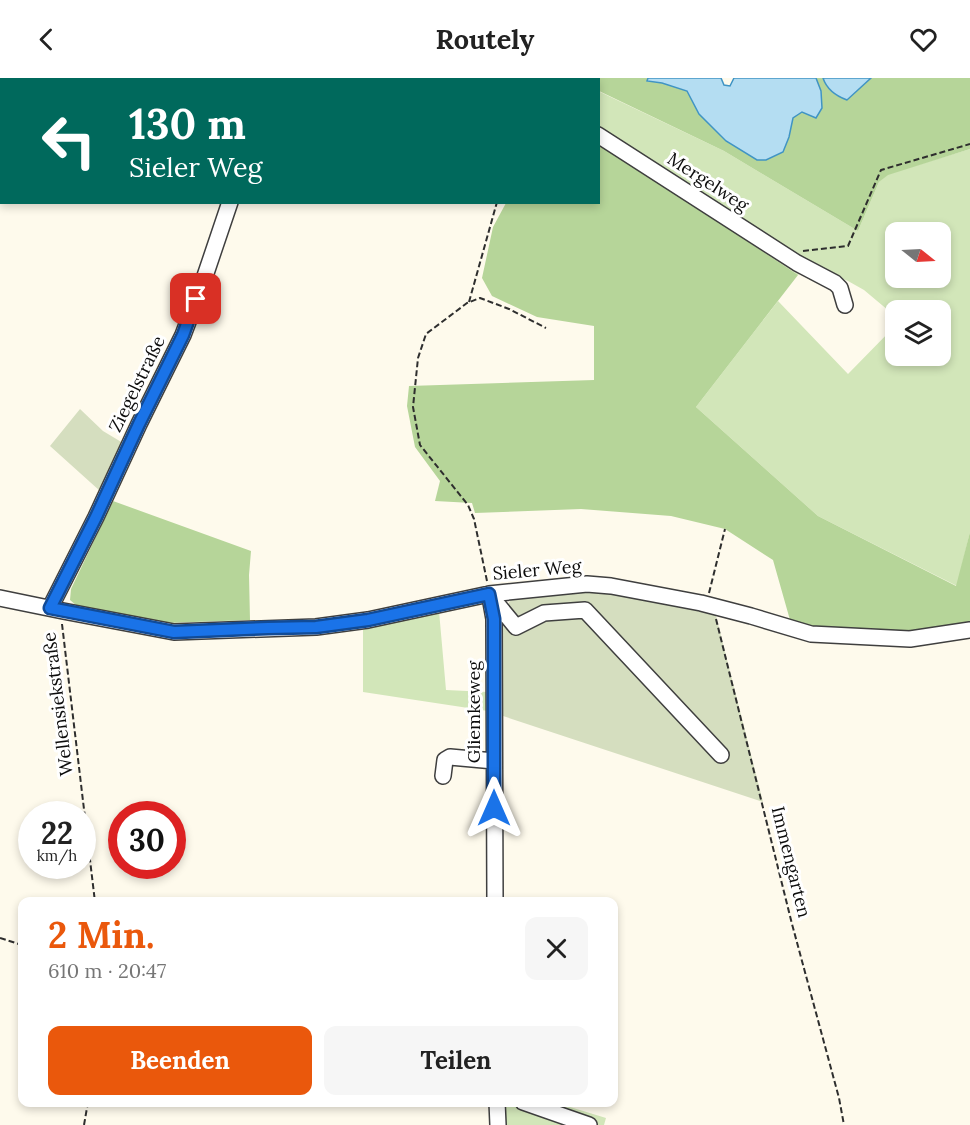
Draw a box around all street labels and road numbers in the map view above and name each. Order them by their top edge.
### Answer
street label: Mergelweg [663,147,754,217]
street label: Ziegelstraße [103,332,170,436]
street label: Sieler Weg [492,554,583,585]
street label: Wellensiekstraße [37,631,78,777]
street label: Gliemkeweg [462,660,485,763]
street label: Immengarten [767,804,816,920]

